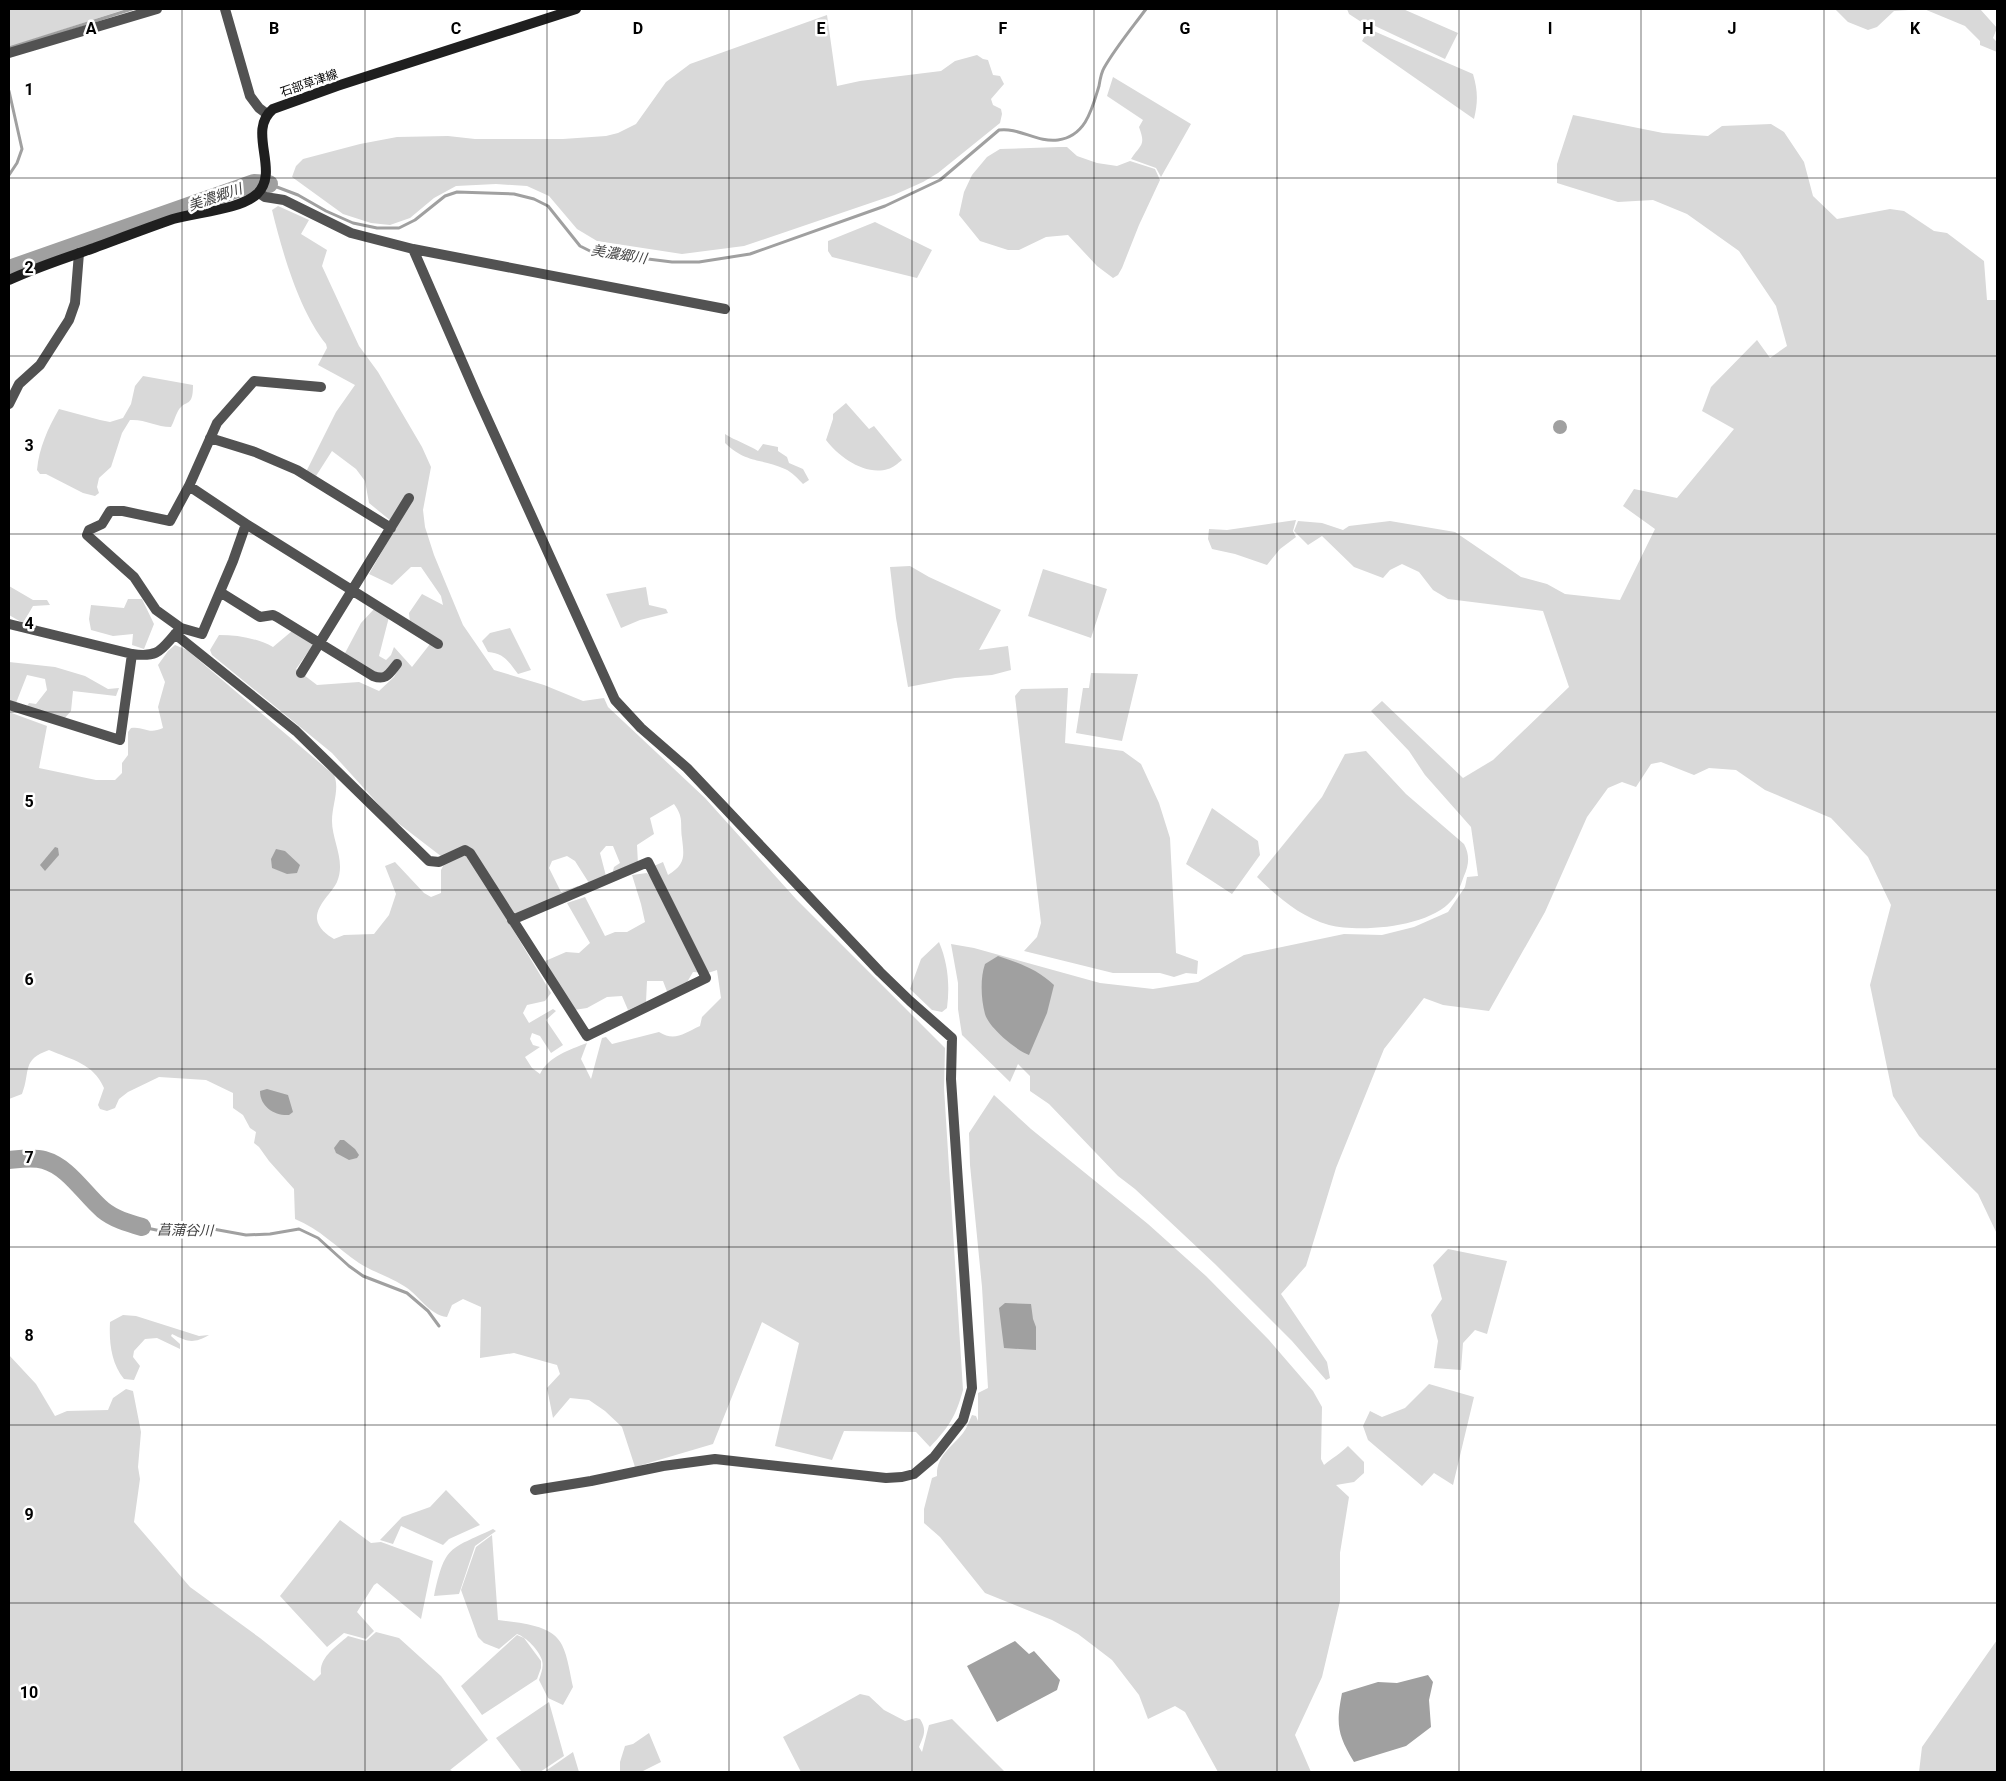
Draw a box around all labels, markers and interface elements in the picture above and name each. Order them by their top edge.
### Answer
text: A [86,19,97,38]
text: B [269,19,279,38]
text: C [451,19,461,38]
text: D [633,19,643,38]
text: E [817,19,826,38]
text: F [999,19,1008,38]
text: G [1180,19,1191,38]
text: H [1362,19,1374,38]
text: I [1548,19,1552,38]
text: J [1728,19,1736,38]
text: K [1910,19,1921,38]
street label: 石部草津線 [278,67,340,99]
text: 1 [24,80,34,99]
water label: 美濃郷川 [186,180,246,214]
water label: 美濃郷川 [590,242,650,267]
text: 2 [24,258,34,277]
text: 3 [24,436,34,455]
text: 4 [24,614,34,633]
text: 5 [24,792,34,811]
text: 6 [24,970,34,989]
text: 7 [24,1148,34,1167]
water label: 菖蒲谷川 [157,1222,215,1239]
text: 8 [24,1326,34,1345]
text: 9 [24,1505,34,1524]
text: 10 [20,1683,38,1702]

